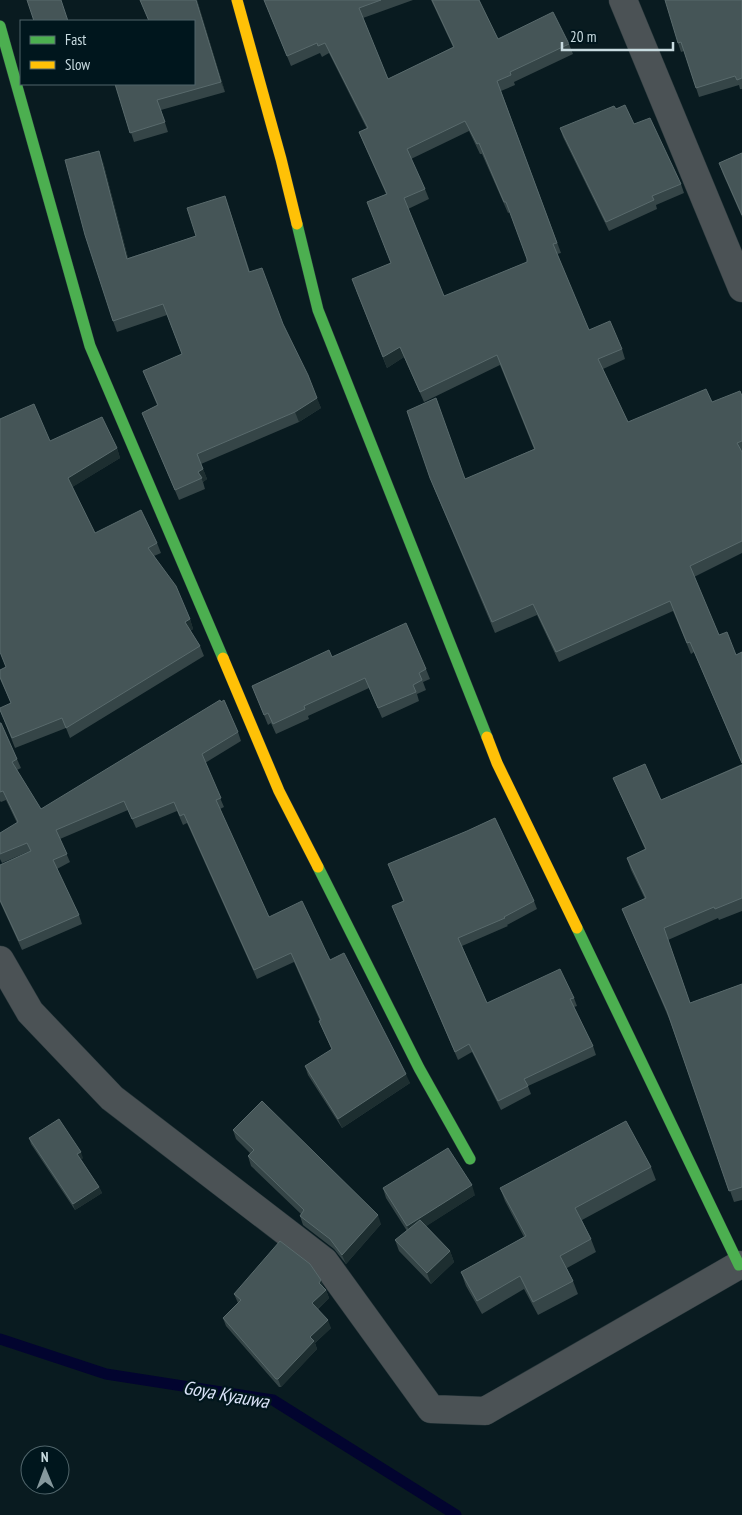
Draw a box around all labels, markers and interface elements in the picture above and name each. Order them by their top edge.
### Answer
legend [20,20,195,85]
scale bar [562,20,673,52]
text: 20 m [570,27,596,46]
text: Fast [65,30,86,49]
text: Slow [65,55,90,74]
water label: Goya Kyauwa [181,1375,272,1414]
north arrow [20,1445,70,1495]
text: N [41,1448,49,1466]

